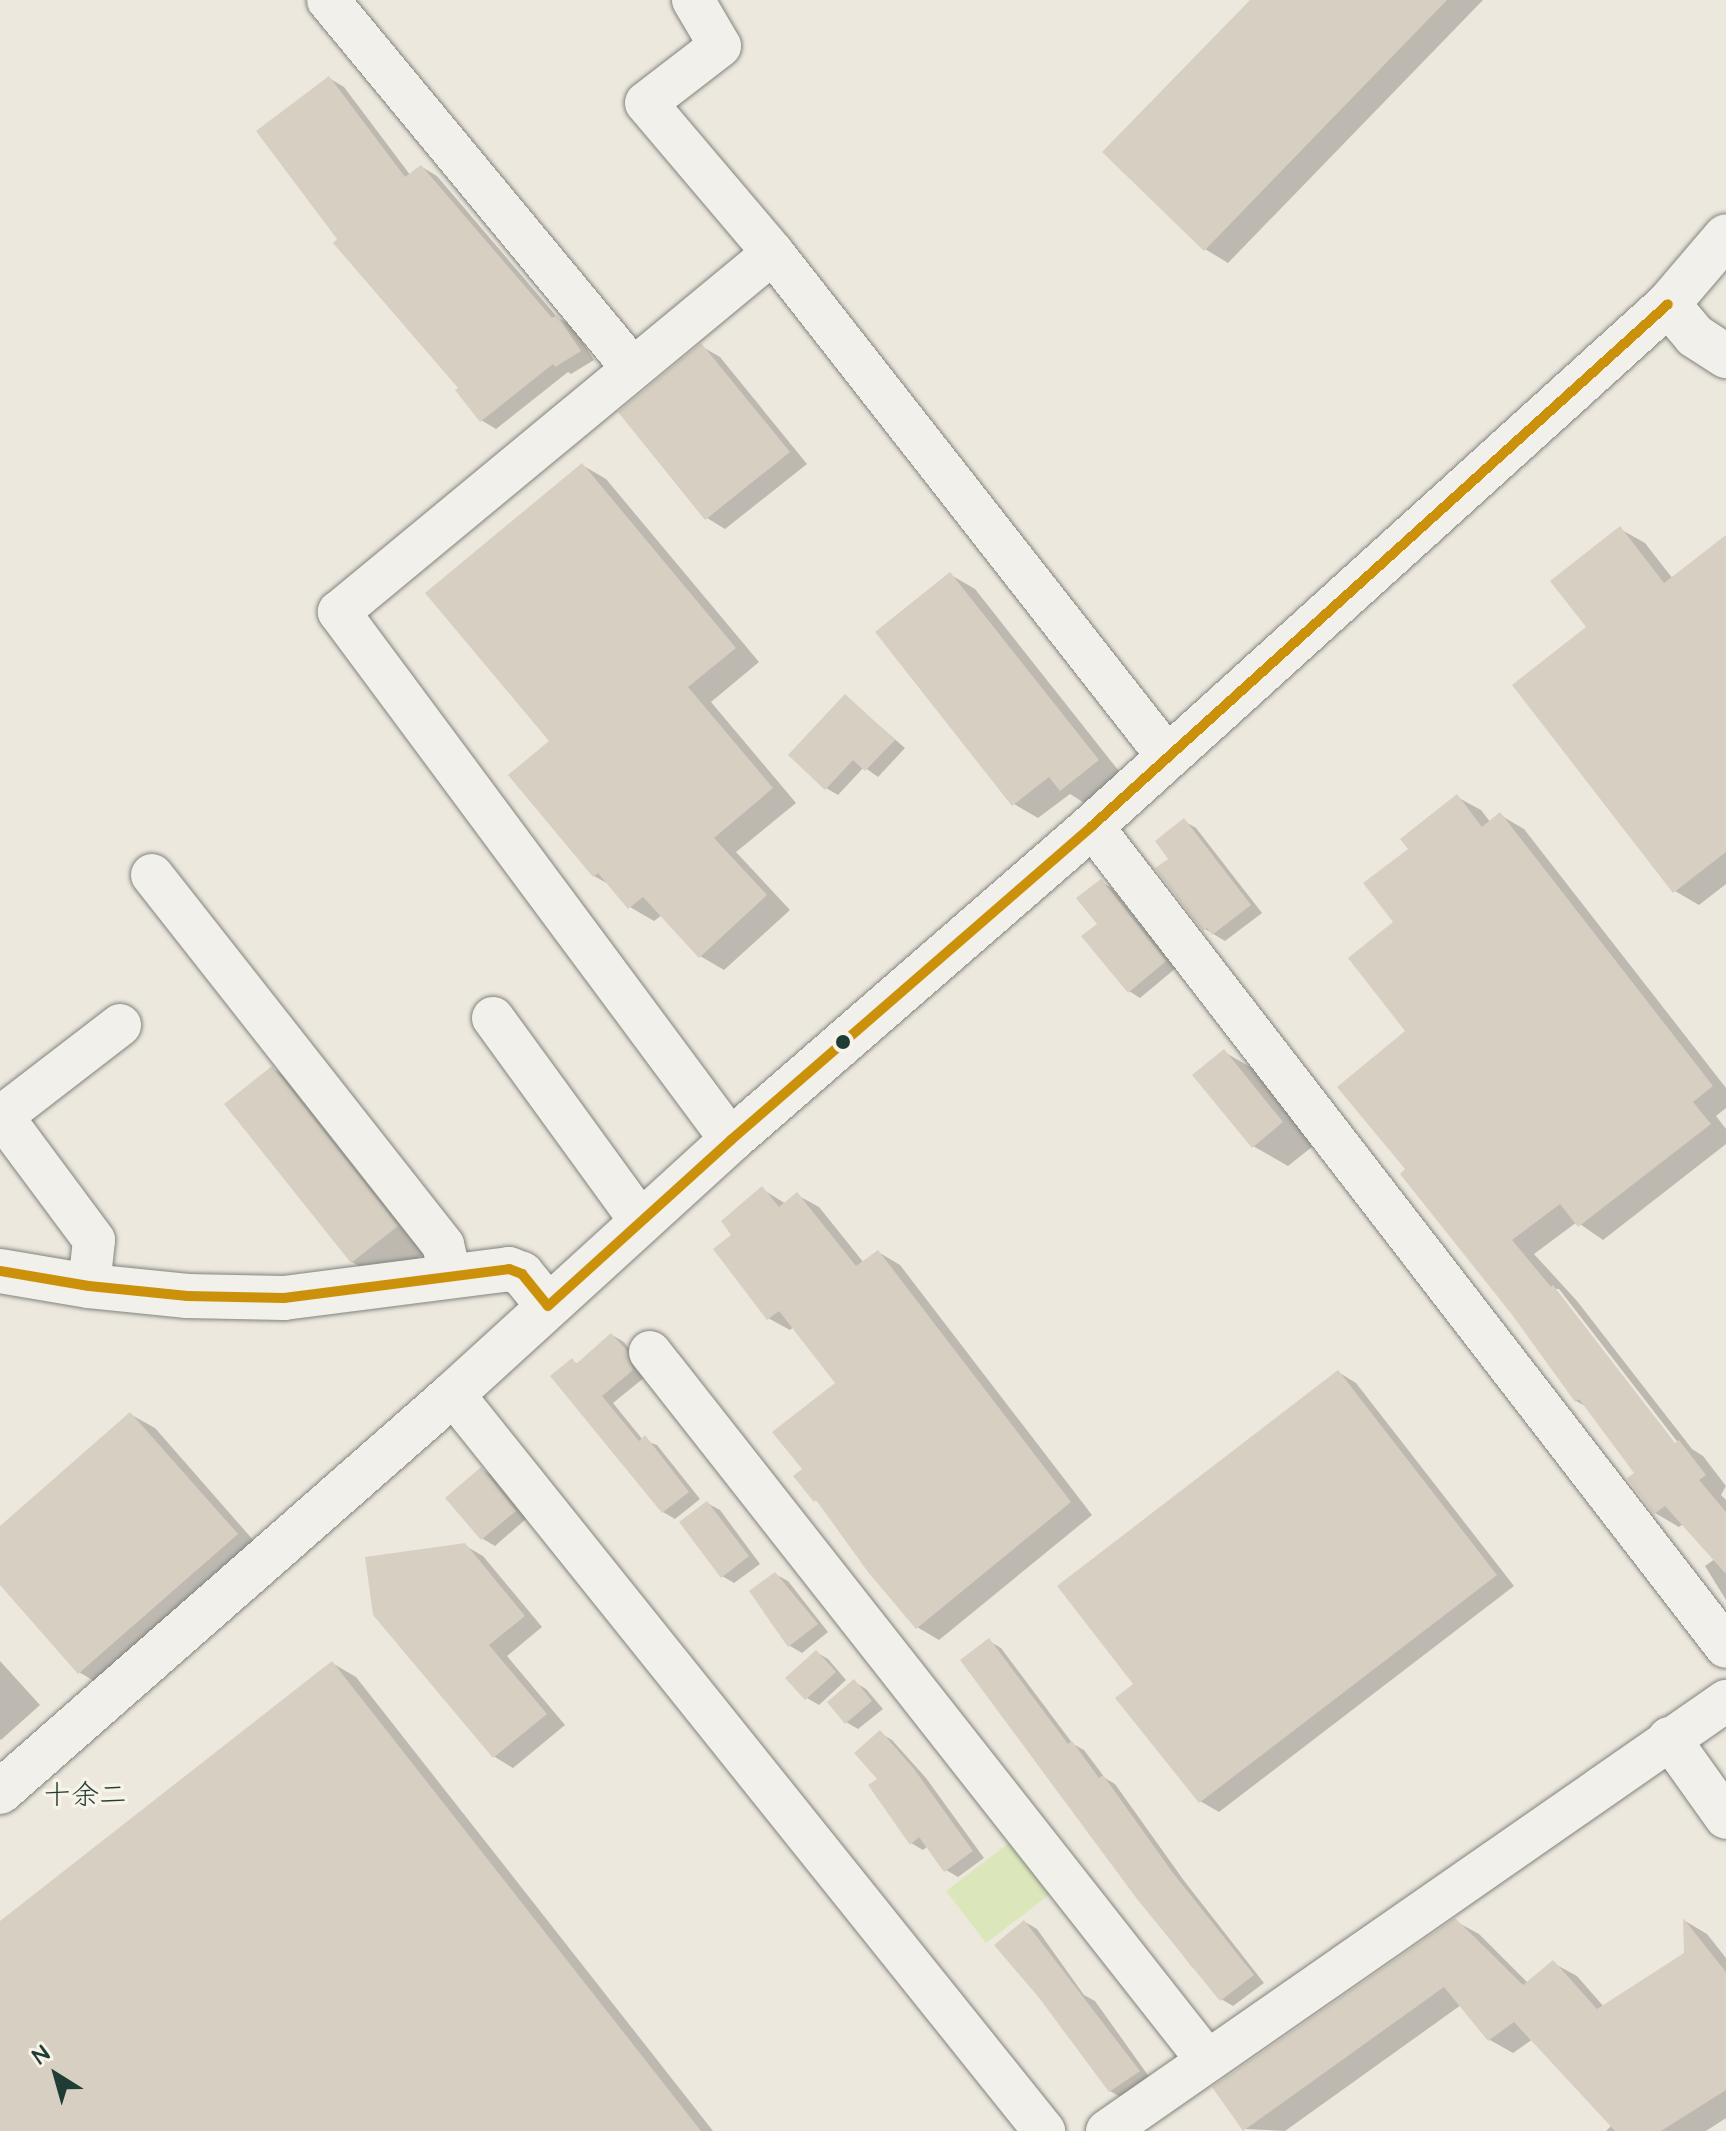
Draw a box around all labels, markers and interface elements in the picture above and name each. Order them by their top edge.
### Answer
unlabelled marker [835,1034,851,1050]
district label: 十余二 [43,1779,127,1813]
north arrow [16,2035,96,2115]
text: N [26,2039,56,2072]

